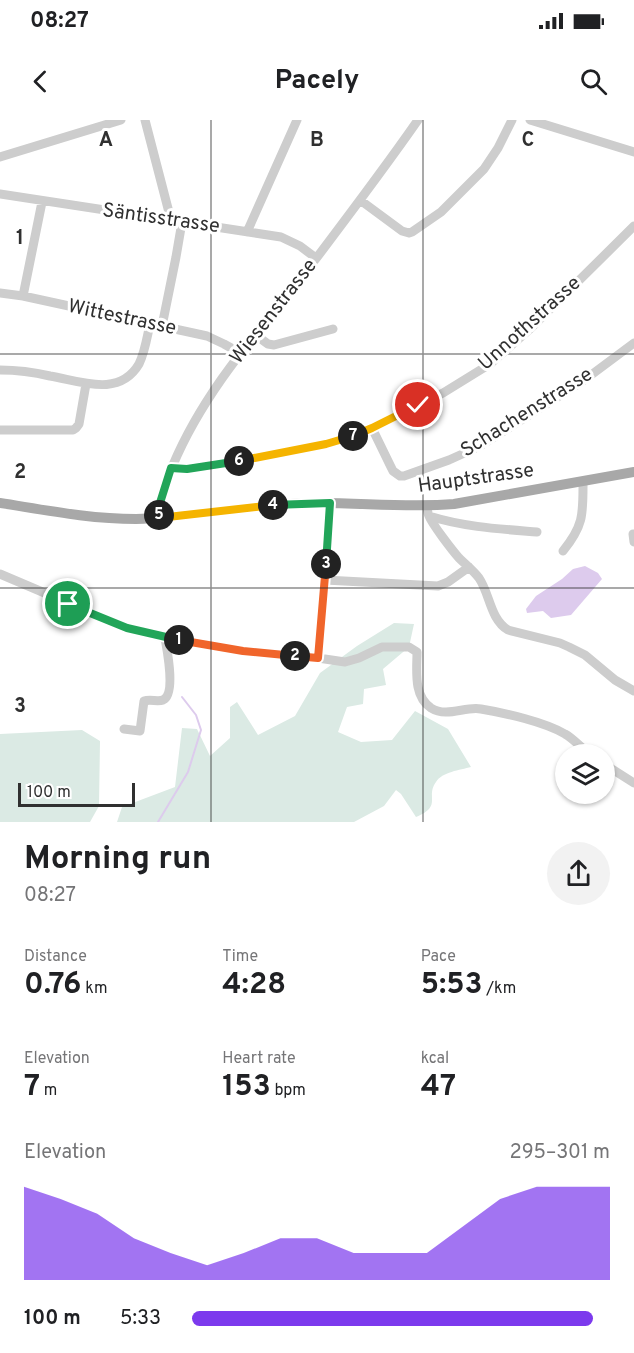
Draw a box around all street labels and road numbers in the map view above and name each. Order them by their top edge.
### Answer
street label: Säntisstrasse [101,198,221,240]
street label: Wiesenstrasse [225,254,323,370]
street label: Unnothstrasse [473,271,587,377]
street label: Wittestrasse [65,294,179,342]
street label: Schachenstrasse [456,362,598,464]
street label: Hauptstrasse [416,458,536,500]

